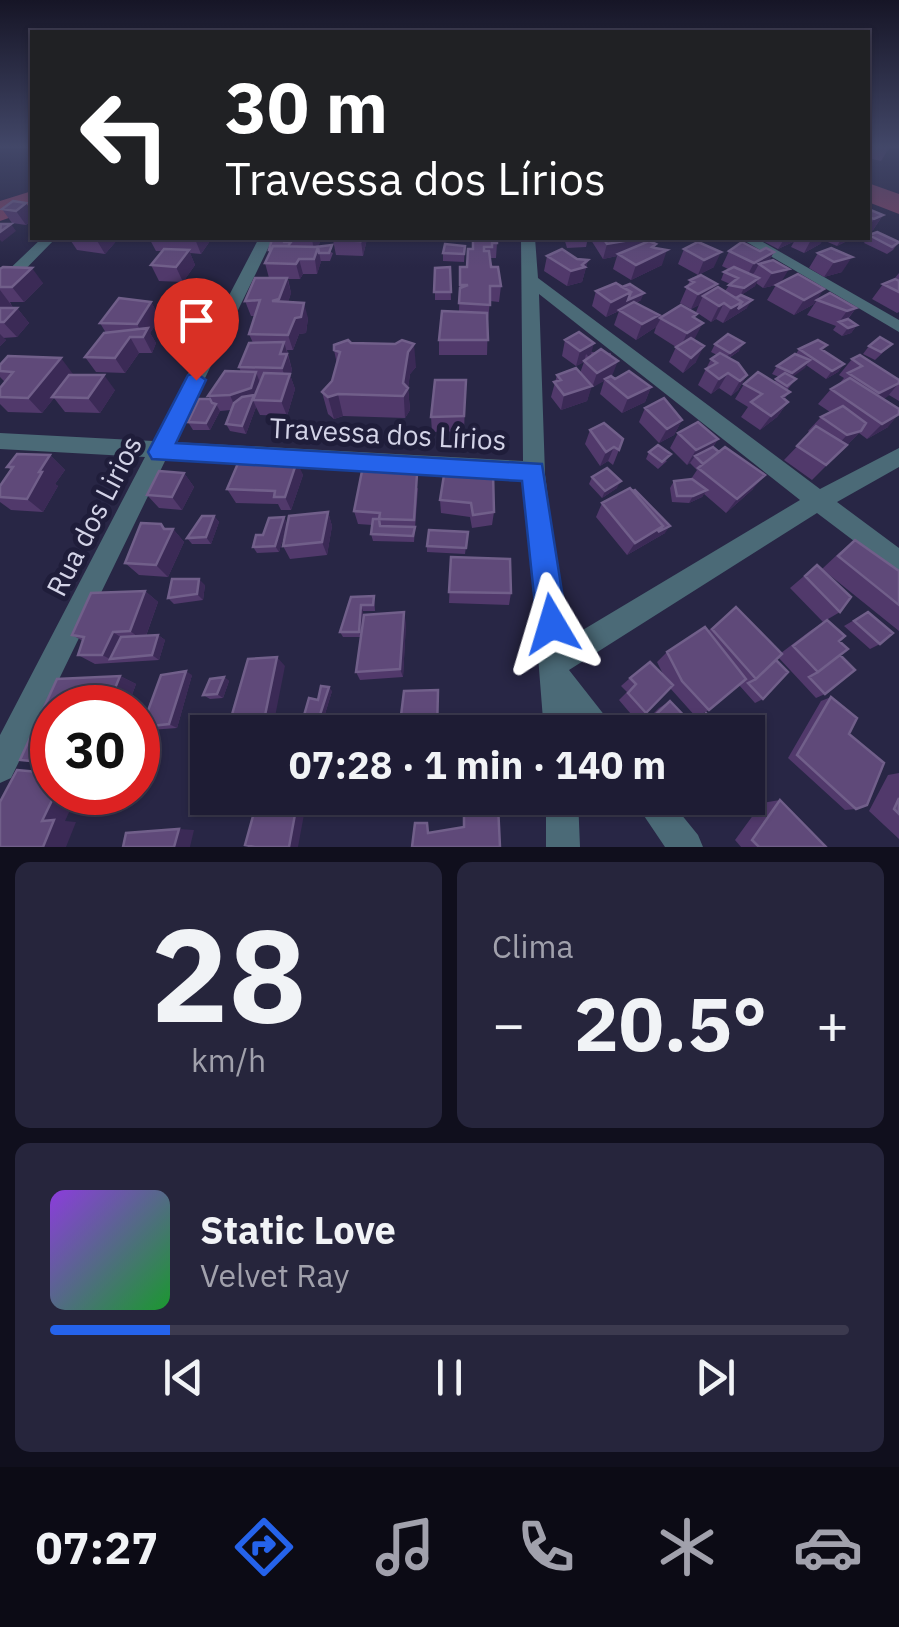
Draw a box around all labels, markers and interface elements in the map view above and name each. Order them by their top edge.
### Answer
text: 30 m [225,61,388,152]
icon: left [60,70,190,200]
text: Travessa dos Lírios [225,149,606,207]
pin [154,278,239,381]
icon: arrive [169,293,224,348]
street label: Travessa dos Lírios [269,409,507,458]
street label: Rua dos Lirios [37,429,150,602]
position arrow [500,572,604,676]
speed limit sign: 30 [30,685,160,815]
text: 07:28 · 1 min · 140 m [289,740,666,789]
text: 28 [150,889,307,1058]
text: Clima [492,925,574,967]
text: 20.5° [574,974,767,1072]
text: − [492,988,525,1059]
text: + [816,988,849,1059]
text: km/h [191,1039,266,1081]
text: Static Love [200,1205,396,1254]
text: Velvet Ray [200,1254,349,1296]
icon: previous [156,1350,211,1405]
icon: pause [422,1350,477,1405]
icon: next [688,1350,743,1405]
icon: directions [229,1512,299,1582]
icon: music [370,1512,440,1582]
icon: phone [511,1512,581,1582]
icon: climate [652,1512,722,1582]
icon: car [793,1512,863,1582]
text: 07:27 [36,1518,158,1576]

